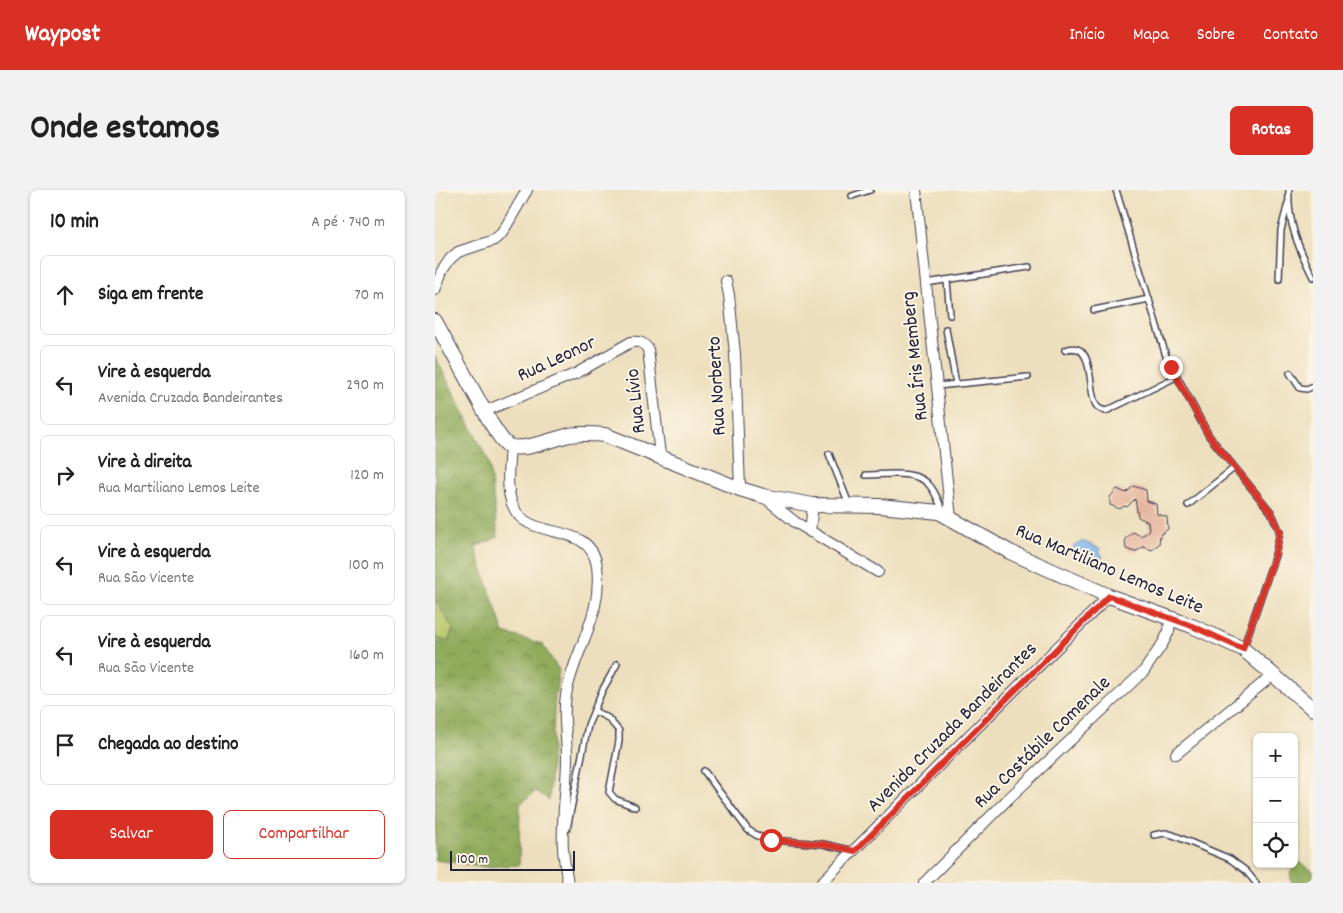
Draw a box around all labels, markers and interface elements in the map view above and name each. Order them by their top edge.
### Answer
text: Waypost [25,18,100,52]
text: Início [1069,23,1105,48]
text: Mapa [1133,23,1169,48]
text: Sobre [1197,23,1235,48]
text: Contato [1263,23,1318,48]
text: Onde estamos [30,105,220,155]
button: Rotas [1230,106,1313,155]
text: 10 min [50,208,99,238]
text: A pé · 740 m [311,211,385,234]
icon: ahead [51,281,79,309]
text: Siga em frente [98,282,203,309]
text: 70 m [354,284,384,307]
street label: Rua Íris Memberg [895,290,937,422]
street label: Rua Leonor [513,329,601,390]
street label: Rua Norberto [701,335,735,437]
route end [1160,356,1183,379]
text: Vire à esquerda [98,360,210,387]
street label: Rua Lívio [620,367,654,435]
icon: left [51,371,79,399]
text: 290 m [346,374,384,397]
text: Avenida Cruzada Bandeirantes [98,387,283,410]
text: Vire à direita [98,450,191,477]
icon: right [51,461,79,489]
text: 120 m [350,464,384,487]
text: Rua Martiliano Lemos Leite [98,477,259,500]
street label: Rua Martiliano Lemos Leite [1011,518,1208,622]
text: Vire à esquerda [98,540,210,567]
icon: left [51,551,79,579]
text: 100 m [348,554,384,577]
text: Rua São Vicente [98,567,194,590]
text: Vire à esquerda [98,630,210,657]
street label: Avenida Cruzada Bandeirantes [861,636,1045,820]
icon: left [51,641,79,669]
text: 160 m [349,644,384,667]
text: Rua São Vicente [98,657,194,680]
street label: Rua Costábile Comenale [968,670,1118,816]
icon: arrive [51,731,79,759]
text: Chegada ao destino [98,732,239,759]
map controls [1253,733,1298,868]
button: + [1253,733,1298,778]
button: − [1253,778,1298,823]
button: Salvar [50,810,213,859]
button: Compartilhar [223,810,385,859]
button: locate [1253,823,1298,868]
route start [760,829,783,852]
scale bar [450,848,575,871]
text: 100 m [457,850,488,870]

